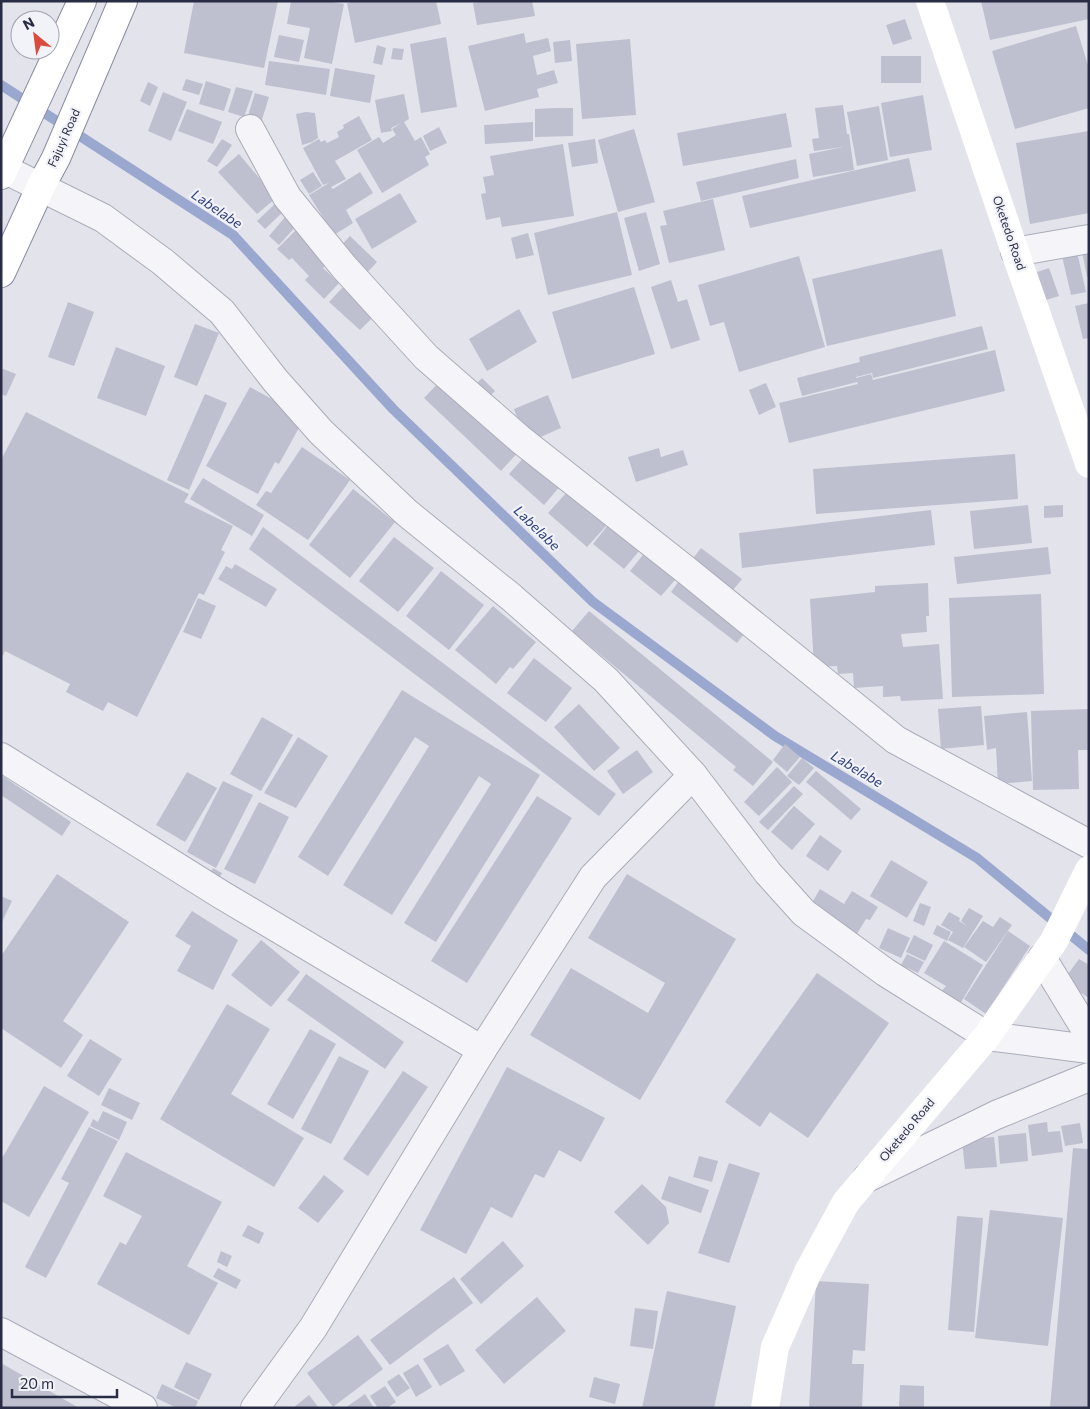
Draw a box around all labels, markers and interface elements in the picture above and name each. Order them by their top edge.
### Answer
north arrow [10,10,60,60]
text: N [20,13,37,33]
street label: Fajuyi Road [44,106,82,169]
water label: Labelabe [189,185,246,232]
street label: Oketedo Road [991,194,1029,272]
water label: Labelabe [511,502,564,554]
water label: Labelabe [828,746,887,791]
street label: Oketedo Road [876,1095,937,1164]
scale bar [12,1366,118,1398]
text: 20 m [20,1374,54,1392]

